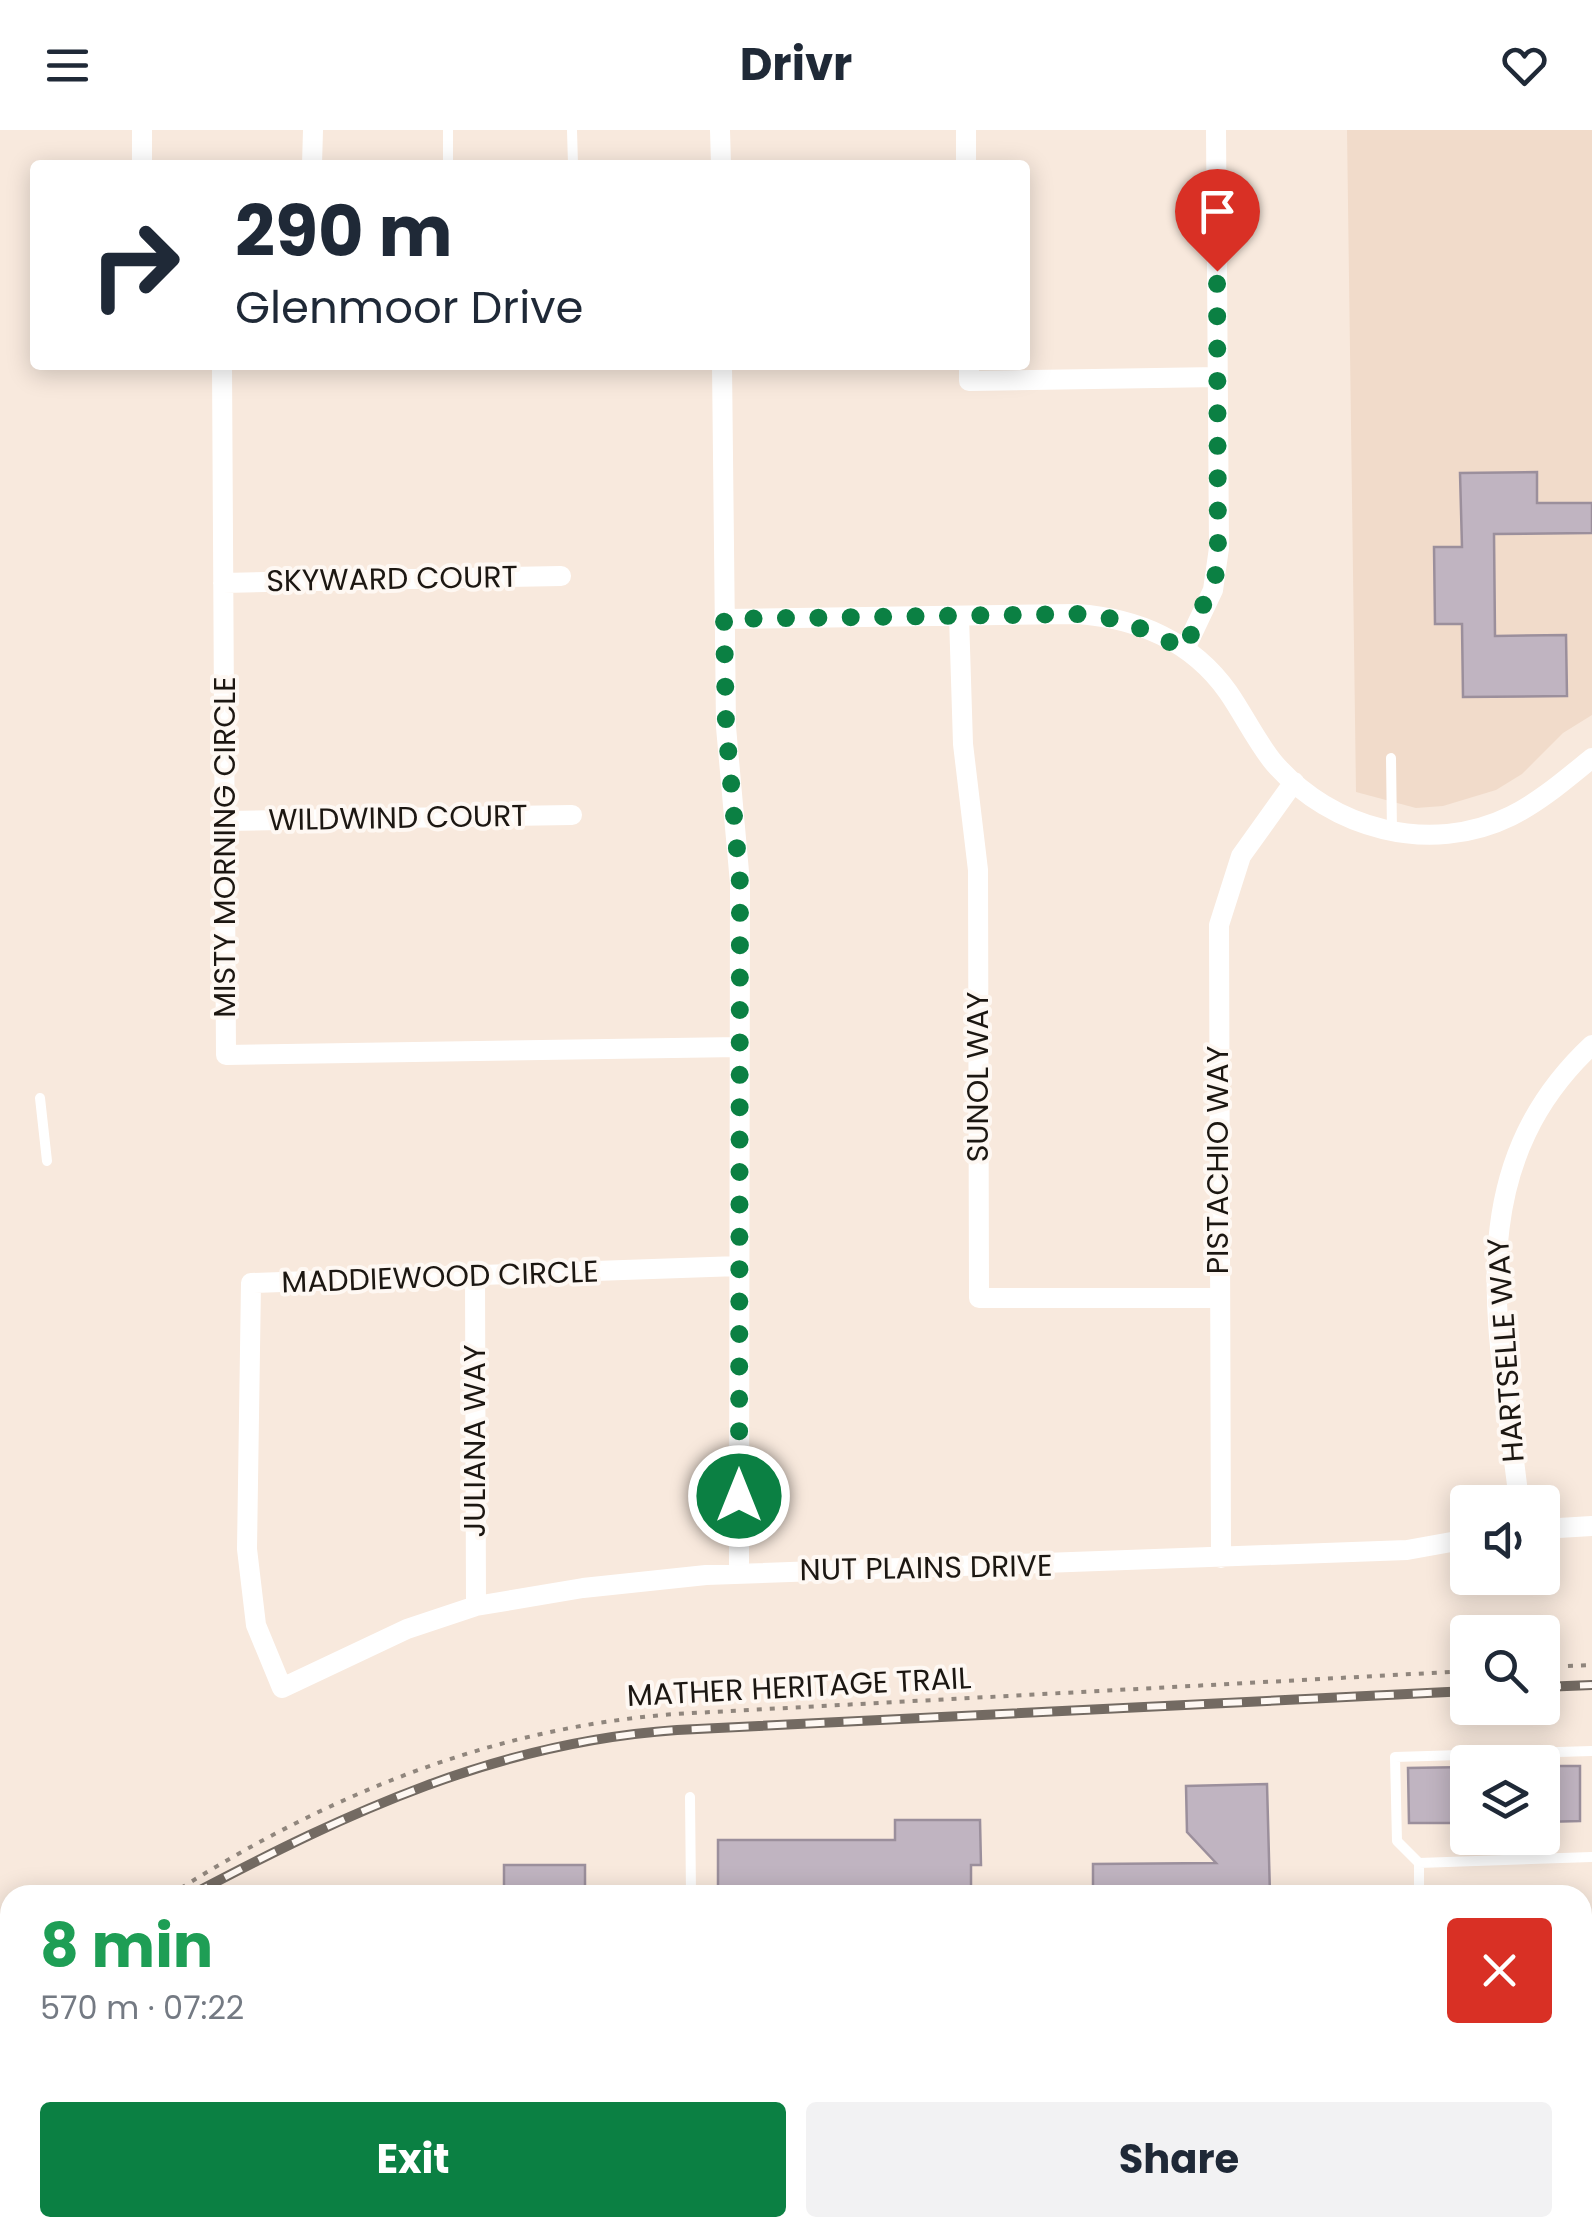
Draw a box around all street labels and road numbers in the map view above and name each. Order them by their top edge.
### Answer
street label: SKYWARD COURT [266,555,518,602]
street label: MISTY MORNING CIRCLE [203,676,246,1018]
street label: WILDWIND COURT [268,794,528,841]
street label: SUNOL WAY [956,992,999,1162]
street label: PISTACHIO WAY [1196,1046,1239,1274]
street label: HARTSELLE WAY [1476,1236,1535,1464]
street label: MADDIEWOOD CIRCLE [281,1249,599,1304]
street label: JULIANA WAY [453,1344,496,1538]
street label: NUT PLAINS DRIVE [799,1544,1053,1591]
street label: MATHER HERITAGE TRAIL [626,1656,972,1717]

